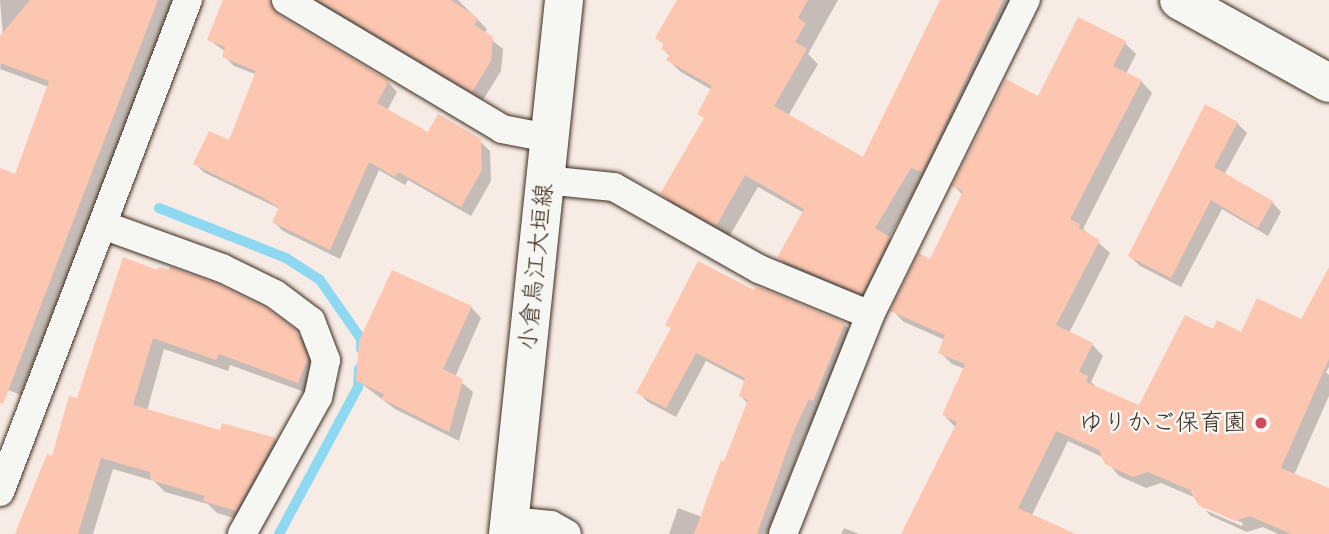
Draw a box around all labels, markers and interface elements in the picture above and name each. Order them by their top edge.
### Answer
street label: 小倉烏江大垣線 [513,182,559,352]
place label: ゆりかご保育園 [1079,409,1247,437]
marker: ゆりかご保育園 [1253,415,1269,431]

